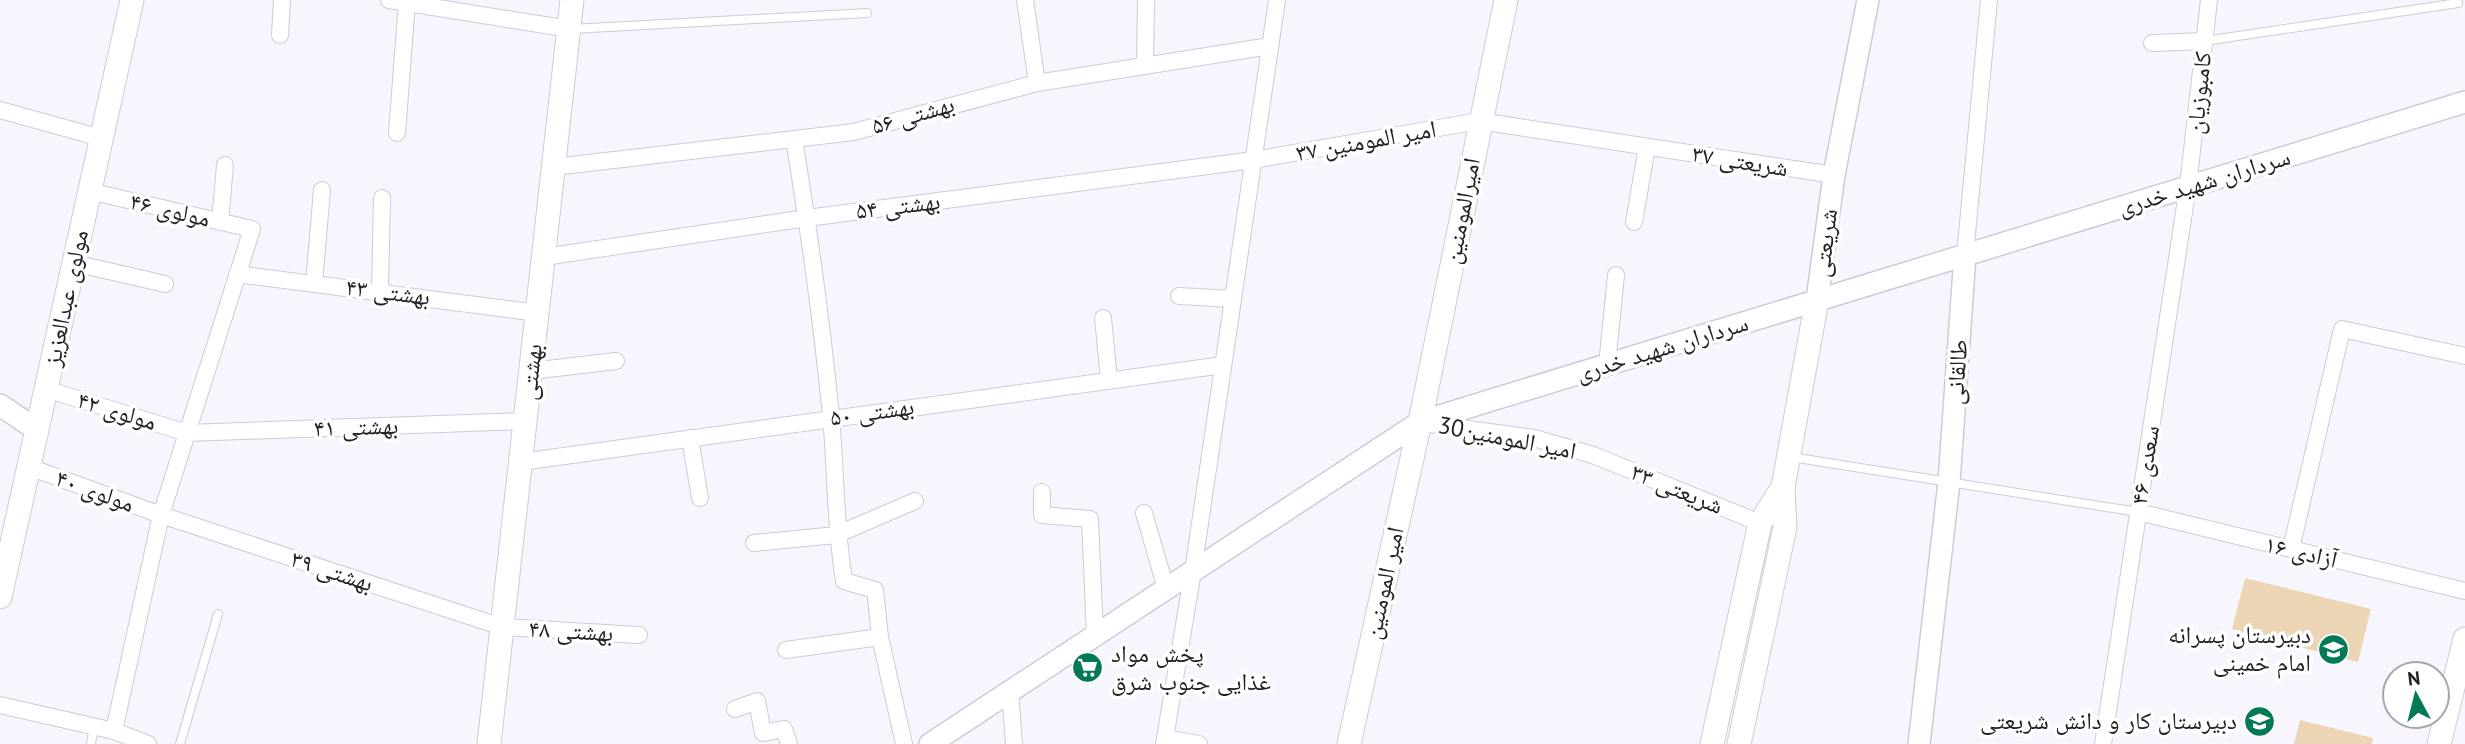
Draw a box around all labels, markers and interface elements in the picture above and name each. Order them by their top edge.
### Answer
street label: کامبوزیان [2179,50,2218,136]
street label: بهشتی ۵۶ [868,88,958,141]
street label: امیر المومنین ۳۷ [1293,113,1439,168]
street label: شریعتی ۳۷ [1690,138,1790,183]
street label: سرداران شهید خدری [2114,141,2294,222]
street label: امیرالمومنین [1436,155,1487,267]
street label: مولوی ۴۶ [127,185,213,234]
street label: بهشتی ۵۴ [854,185,942,226]
street label: شریعتی [1805,207,1844,279]
street label: مولوی عبدالعزیز [36,227,95,370]
street label: بهشتی ۴۳ [344,271,432,312]
street label: سرداران شهید خدری [1572,307,1752,388]
street label: طالقانی [1939,338,1974,406]
street label: بهشتی [512,342,549,402]
street label: مولوی ۴۲ [74,384,161,437]
street label: بهشتی ۵۰ [828,390,916,433]
street label: امیر المومنین30 [1435,409,1579,466]
street label: بهشتی ۴۱ [313,410,399,443]
street label: سعدی ۴۶ [2123,423,2166,507]
street label: شریعتی ۳۳ [1627,456,1728,521]
street label: مولوی ۴۰ [52,462,139,519]
street label: امیر المومنین [1357,524,1411,642]
street label: آزادی ۱۶ [2262,528,2341,575]
street label: بهشتی ۳۹ [287,543,377,598]
street label: بهشتی ۴۸ [528,613,614,648]
place label: دبیرستان پسرانه امام خمینی [2168,619,2311,679]
school or university icon: دبیرستان پسرانه امام خمینی [2317,632,2351,666]
place label: پخش مواد غذایی جنوب شرق [1111,638,1271,697]
supermarket icon: پخش مواد غذایی جنوب شرق [1071,651,1105,685]
north arrow [2381,660,2451,730]
text: N [2406,665,2422,691]
school or university icon: دبیرستان کار و دانش شریعتی [2243,704,2277,738]
place label: دبیرستان کار و دانش شریعتی [1980,705,2237,736]

